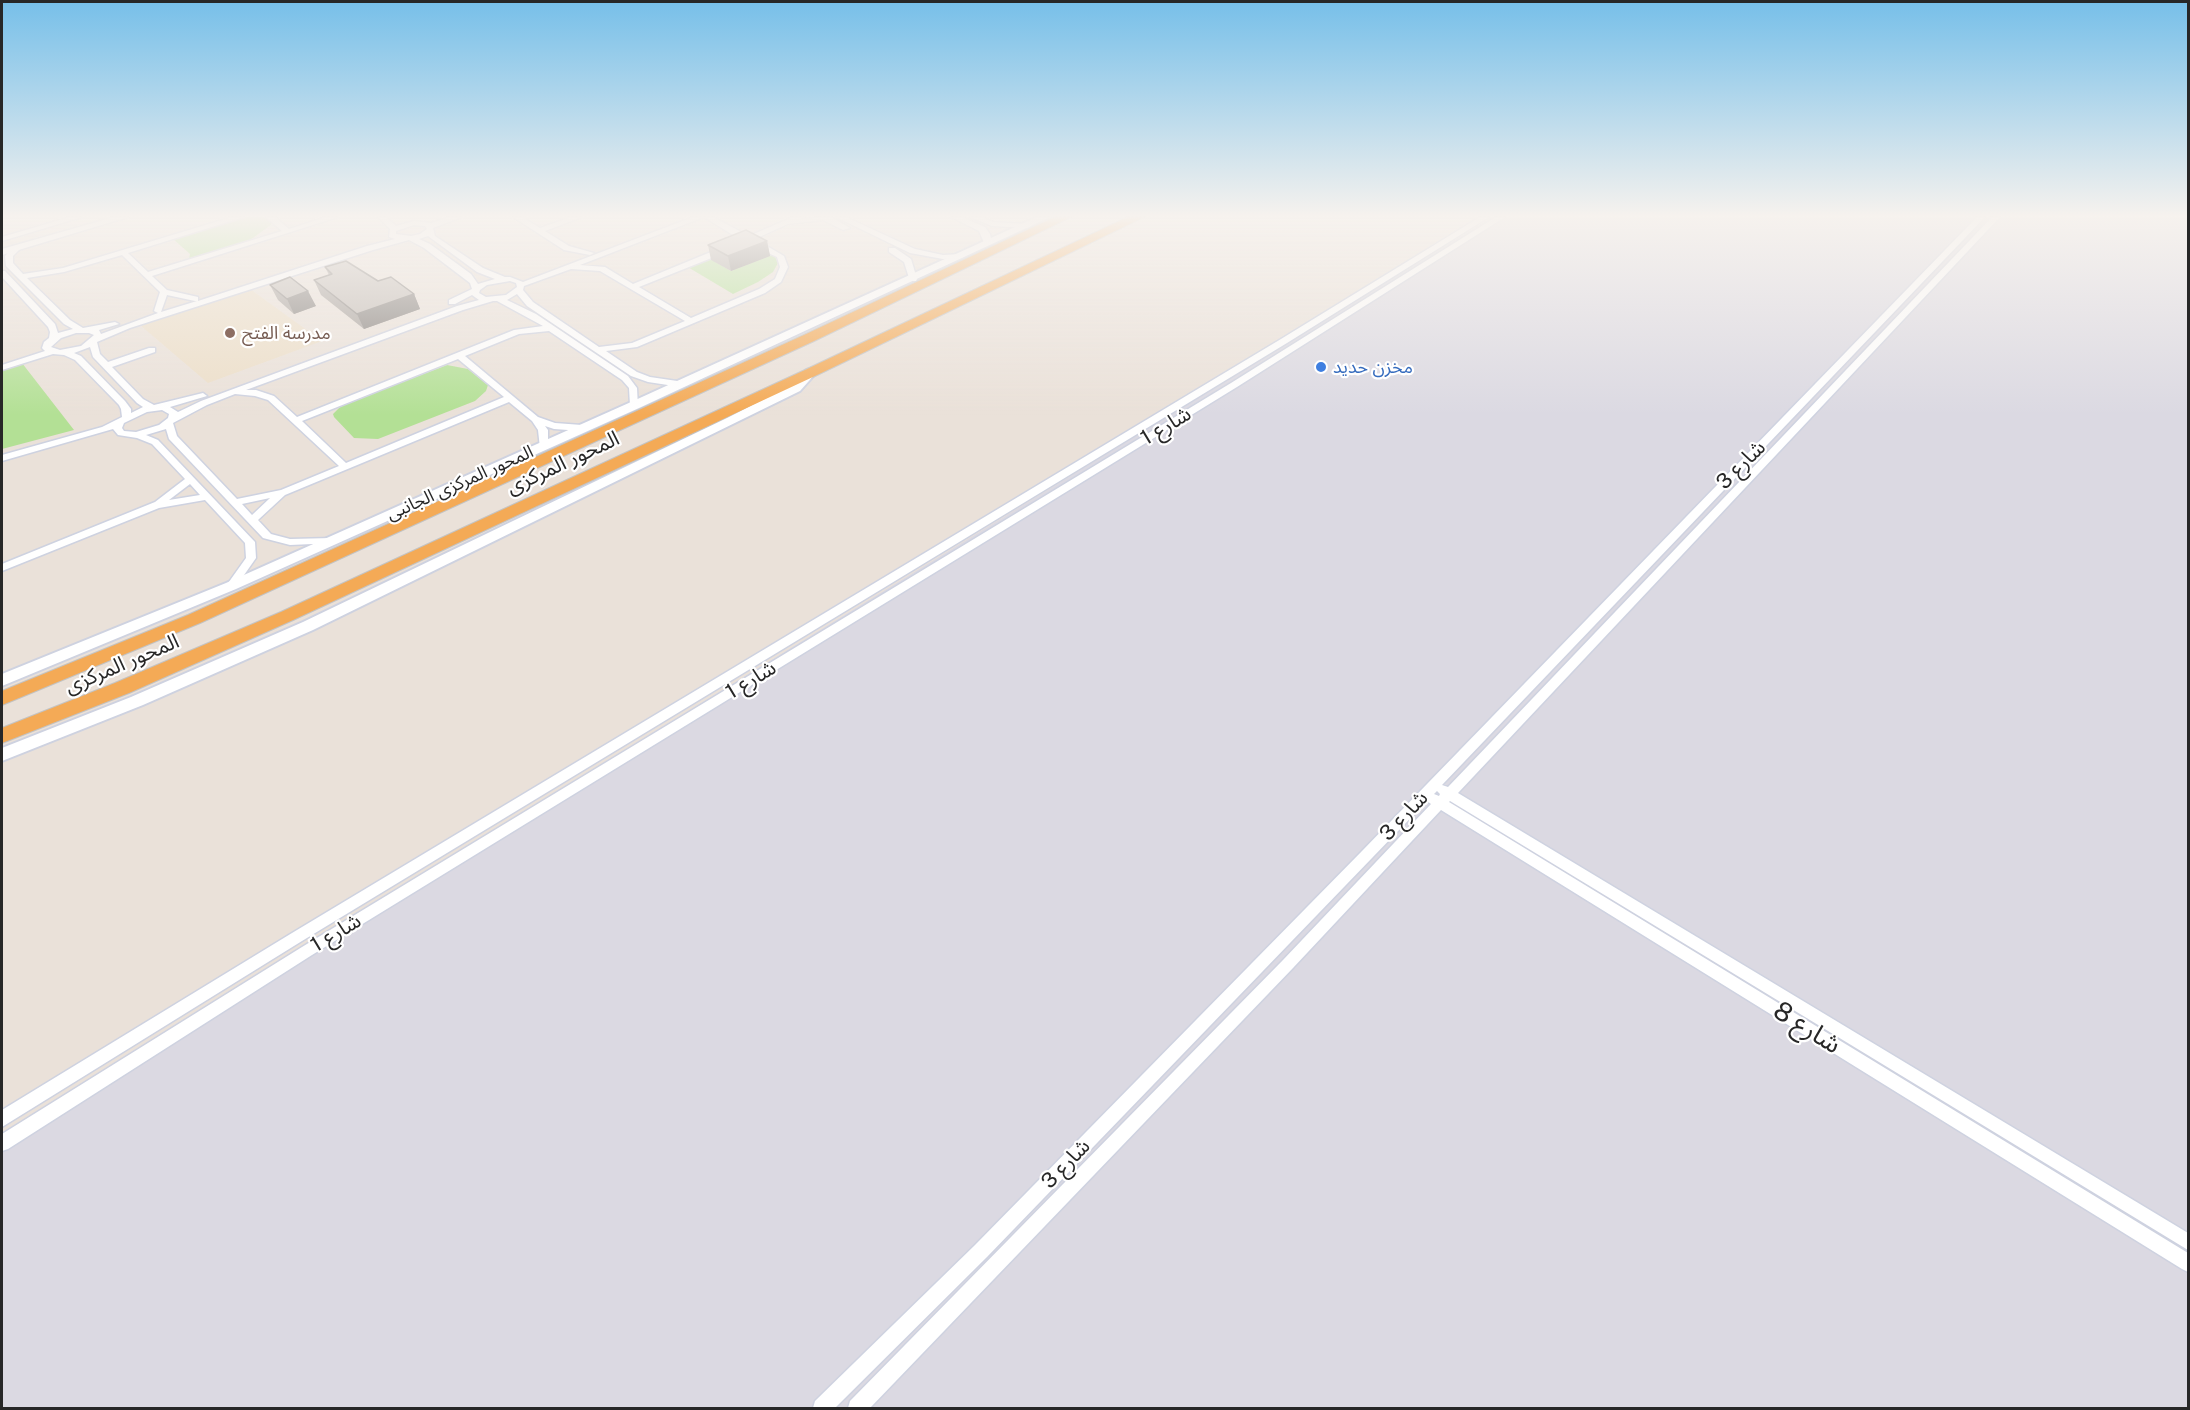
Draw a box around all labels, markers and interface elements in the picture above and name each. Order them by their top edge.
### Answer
place label: مدرسة الفتح [242,322,331,344]
marker: مدرسة الفتح [223,326,237,340]
place label: مخزن حديد [1333,356,1413,378]
marker: مخزن حديد [1314,360,1328,374]
street label: شارع 1 [1136,401,1196,451]
street label: المحور المركزى [503,426,623,500]
street label: شارع 3 [1711,435,1771,495]
street label: المحور المركزى الجانبى [383,441,537,525]
street label: المحور المركزى [61,629,183,699]
street label: شارع 1 [721,655,781,705]
street label: شارع 3 [1375,786,1433,846]
street label: شارع 1 [306,908,366,958]
street label: شارع 8 [1767,995,1847,1061]
street label: شارع 3 [1036,1134,1096,1194]

